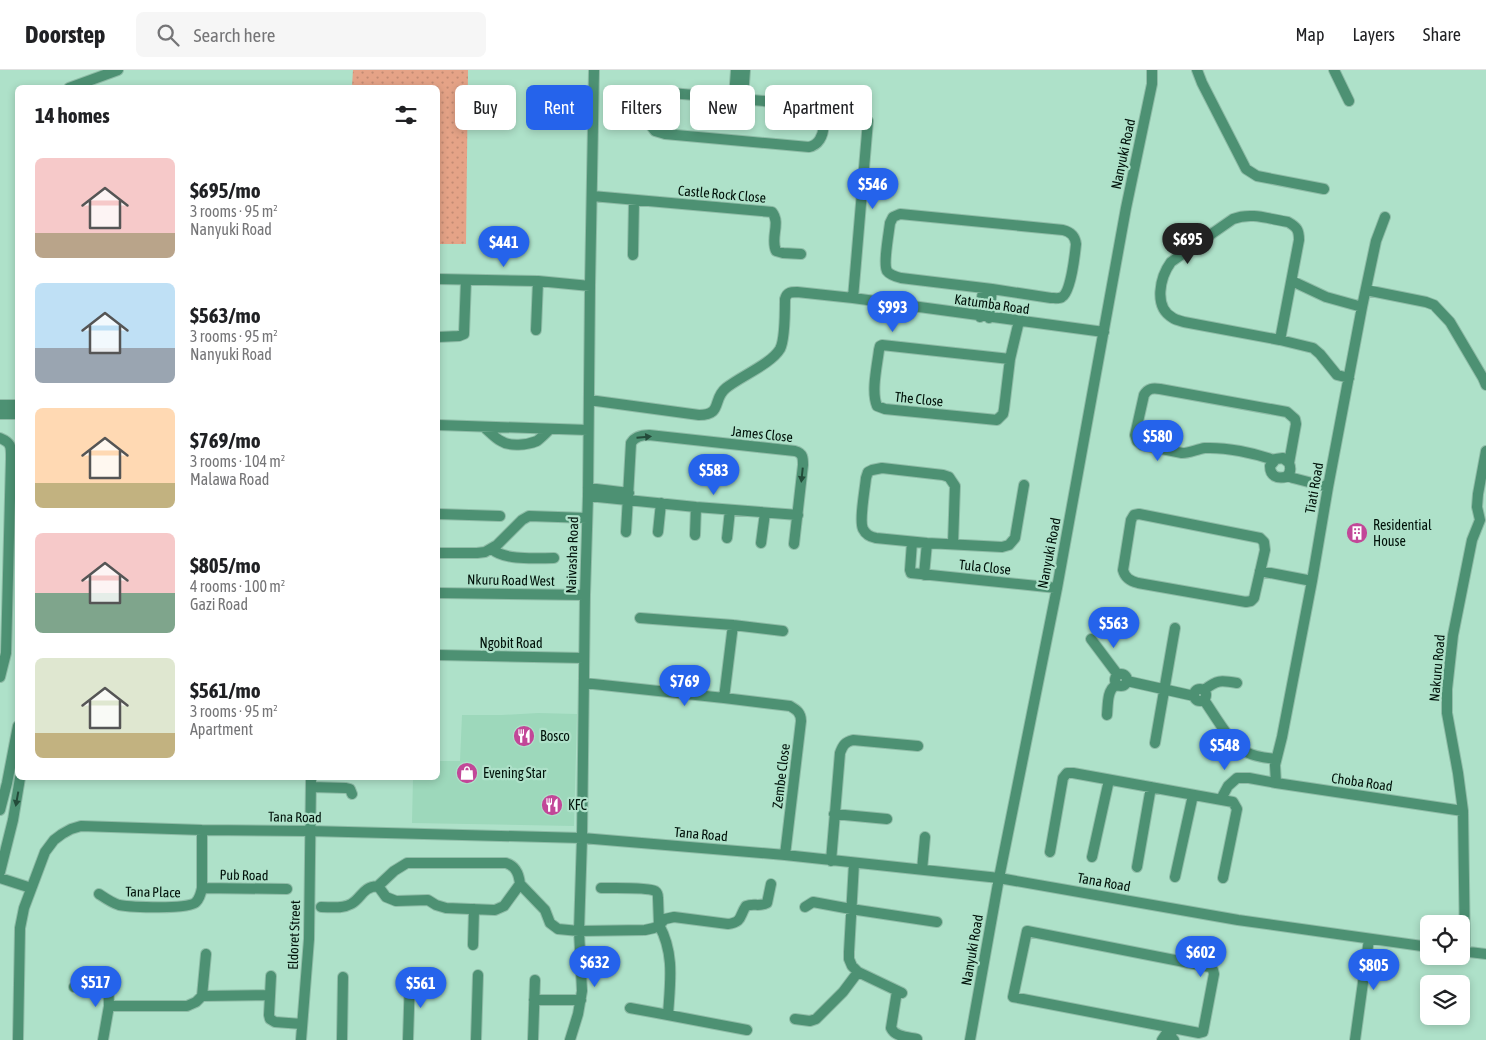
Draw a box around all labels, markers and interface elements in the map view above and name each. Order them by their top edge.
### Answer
search box [136,12,486,57]
text: Doorstep [25,21,106,48]
icon: search [154,21,182,49]
text: Search here [194,24,275,46]
text: Map [1295,24,1324,45]
text: Layers [1352,24,1395,45]
text: Share [1423,24,1461,45]
chip: Buy [455,85,516,130]
chip: Rent [526,85,593,130]
chip: Filters [603,85,680,130]
chip: New [690,85,755,130]
chip: Apartment [765,85,872,130]
icon: filters [392,101,420,129]
text: 14 homes [35,103,110,127]
street label: Nanyuki Road [1108,117,1138,191]
pin: $546 [843,168,903,210]
text: $546 [858,175,888,193]
icon: home [75,178,135,238]
text: $695/mo [190,178,261,202]
street label: Castle Rock Close [677,182,767,206]
text: 3 rooms · 95 m² [190,202,278,220]
text: Nanyuki Road [190,220,272,238]
pin: $695 [1158,222,1218,265]
pin: $441 [474,226,534,268]
text: $695 [1173,230,1203,248]
text: $441 [489,233,519,251]
pin: $993 [863,290,923,333]
street label: Katumba Road [953,291,1031,317]
text: $993 [878,298,908,316]
icon: home [75,303,135,363]
text: $563/mo [190,303,261,327]
text: 3 rooms · 95 m² [190,327,278,345]
text: Nanyuki Road [190,345,272,363]
street label: The Close [894,388,944,410]
pin: $580 [1128,420,1188,462]
street label: James Close [730,423,794,445]
text: $580 [1143,427,1173,445]
icon: home [75,428,135,488]
text: $769/mo [190,428,261,452]
one-way arrow [637,432,653,440]
text: 3 rooms · 104 m² [190,452,285,470]
pin: $583 [684,454,744,496]
text: $583 [699,461,729,479]
street label: Tiati Road [1302,461,1326,515]
one-way arrow [798,467,806,483]
text: Malawa Road [190,470,269,488]
street label: Naivasha Road [563,516,581,594]
street label: Nanyuki Road [1034,516,1064,590]
place label: Residential House [1373,517,1432,549]
building icon: Residential House [1345,521,1369,545]
icon: home [75,553,135,613]
text: $805/mo [190,553,261,577]
street label: Tula Close [958,556,1012,578]
street label: Nkuru Road West [467,571,555,589]
text: 4 rooms · 100 m² [190,577,285,595]
text: Gazi Road [190,595,248,613]
pin: $563 [1084,606,1144,649]
text: $563 [1099,614,1129,632]
street label: Nakuru Road [1426,634,1448,702]
street label: Ngobit Road [479,635,543,651]
pin: $769 [655,664,715,707]
text: $769 [670,672,700,690]
icon: home [75,678,135,738]
text: $561/mo [190,678,261,702]
text: 3 rooms · 95 m² [190,702,278,720]
text: Apartment [190,720,253,738]
restaurant icon: Bosco [512,724,536,748]
place label: Bosco [540,728,570,744]
pin: $548 [1195,728,1255,771]
text: $548 [1210,736,1240,754]
street label: Zembe Close [769,743,793,809]
shop icon: Evening Star [455,761,479,785]
place label: Evening Star [483,765,547,781]
street label: Choba Road [1330,770,1394,794]
one-way arrow [13,791,21,807]
restaurant icon: KFC [540,793,564,817]
place label: KFC [568,797,588,813]
street label: Tana Road [268,809,322,825]
street label: Tana Road [674,824,728,844]
street label: Pub Road [219,867,269,883]
street label: Tana Road [1076,869,1132,895]
street label: Tana Place [125,884,181,900]
street label: Eldoret Street [285,900,303,970]
street label: Nanyuki Road [958,913,986,987]
map controls [1420,915,1470,1025]
button: locate [1420,915,1470,965]
pin: $602 [1171,936,1231,978]
text: $602 [1186,943,1216,961]
pin: $632 [565,946,625,988]
pin: $805 [1344,948,1404,991]
text: $632 [580,953,610,971]
text: $805 [1359,956,1389,974]
pin: $517 [66,966,126,1008]
pin: $561 [391,966,451,1009]
text: $517 [81,973,111,991]
text: $561 [406,974,436,992]
button: layers [1420,975,1470,1025]

